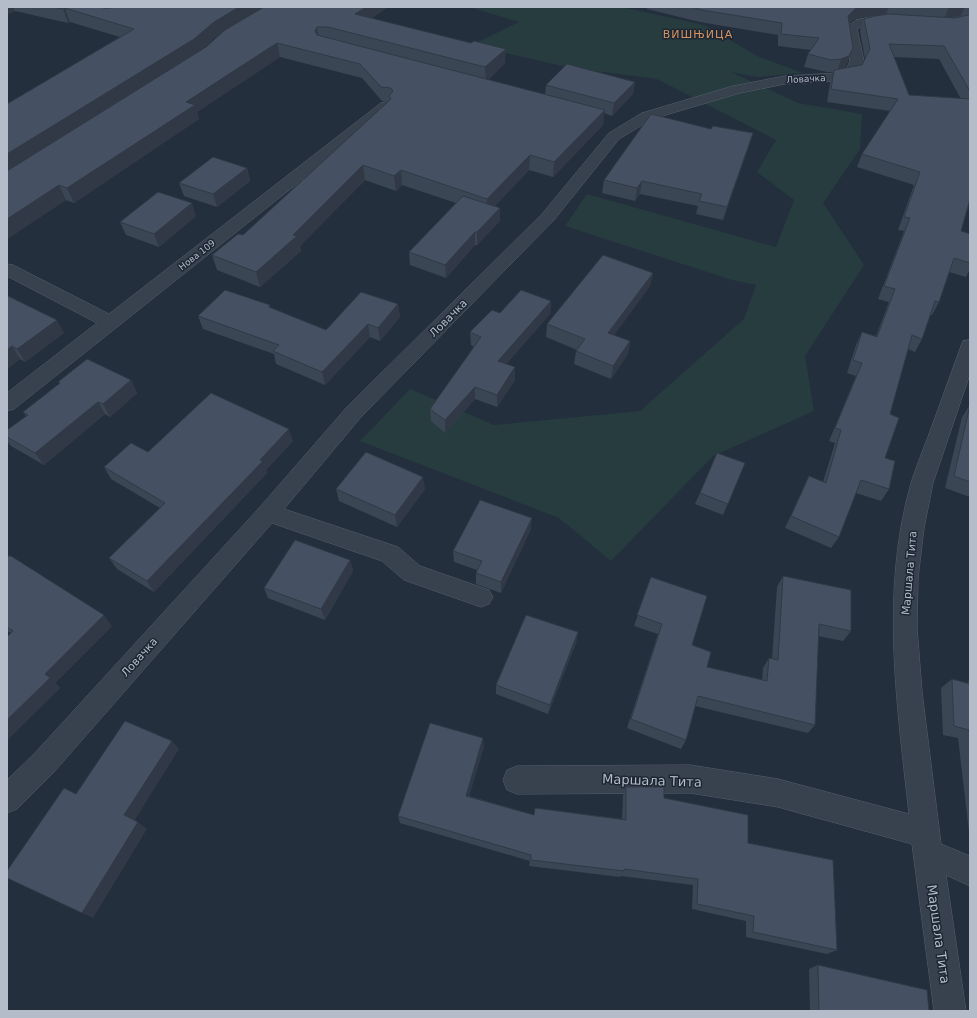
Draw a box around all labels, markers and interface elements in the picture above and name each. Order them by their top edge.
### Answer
district label: ВИШЊИЦА [663,28,733,41]
street label: Ловачка [786,73,826,85]
street label: Нова 109 [177,238,217,272]
street label: Ловачка [427,297,470,340]
street label: Маршала Тита [899,530,920,616]
street label: Ловачка [118,635,160,680]
street label: Маршала Тита [602,771,702,790]
street label: Маршала Тита [924,884,953,984]

